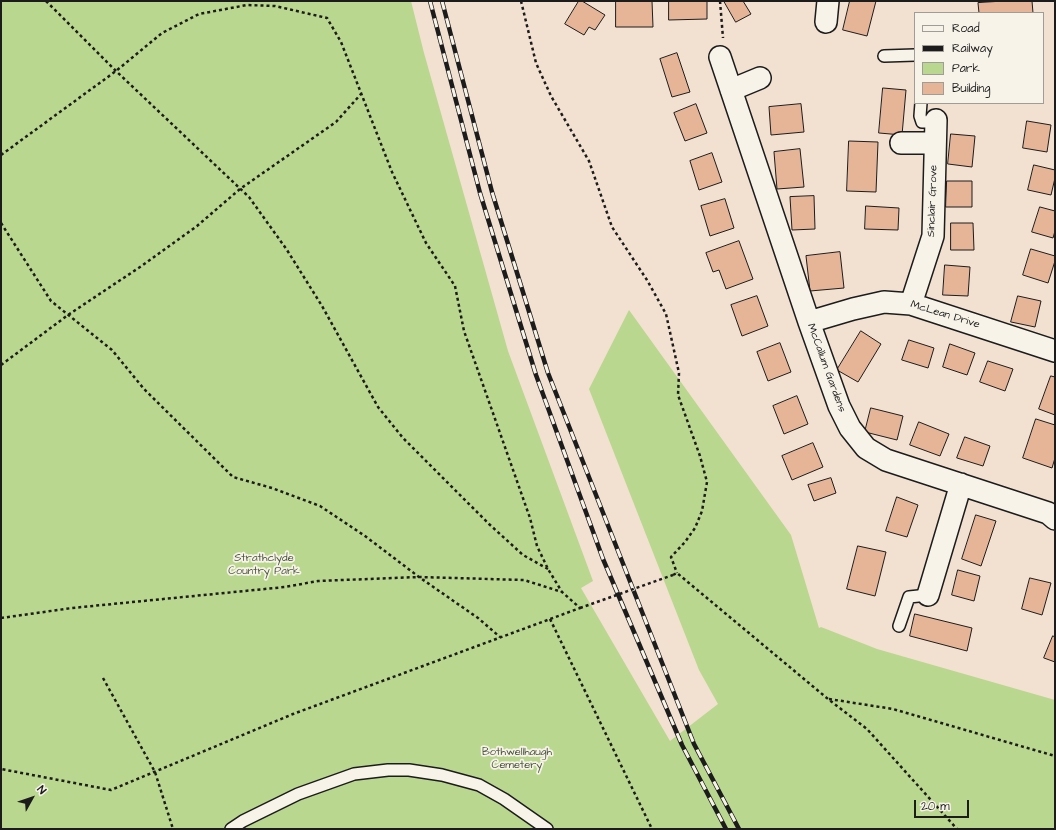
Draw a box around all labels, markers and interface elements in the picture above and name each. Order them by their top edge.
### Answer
legend [914,12,1044,104]
text: Road [952,20,980,37]
text: Railway [952,40,993,57]
text: Park [952,60,980,77]
text: Building [952,80,990,97]
street label: Sinclair Grove [925,165,941,237]
street label: McLean Drive [909,298,981,332]
street label: McCallum Gardens [804,322,848,414]
park label: Strathclyde Country Park [228,552,300,578]
park label: Bothwellhaugh Cemetery [482,746,552,772]
north arrow [12,778,52,818]
text: N [34,782,50,797]
scale bar [916,792,971,818]
text: 20 m [921,798,950,815]

